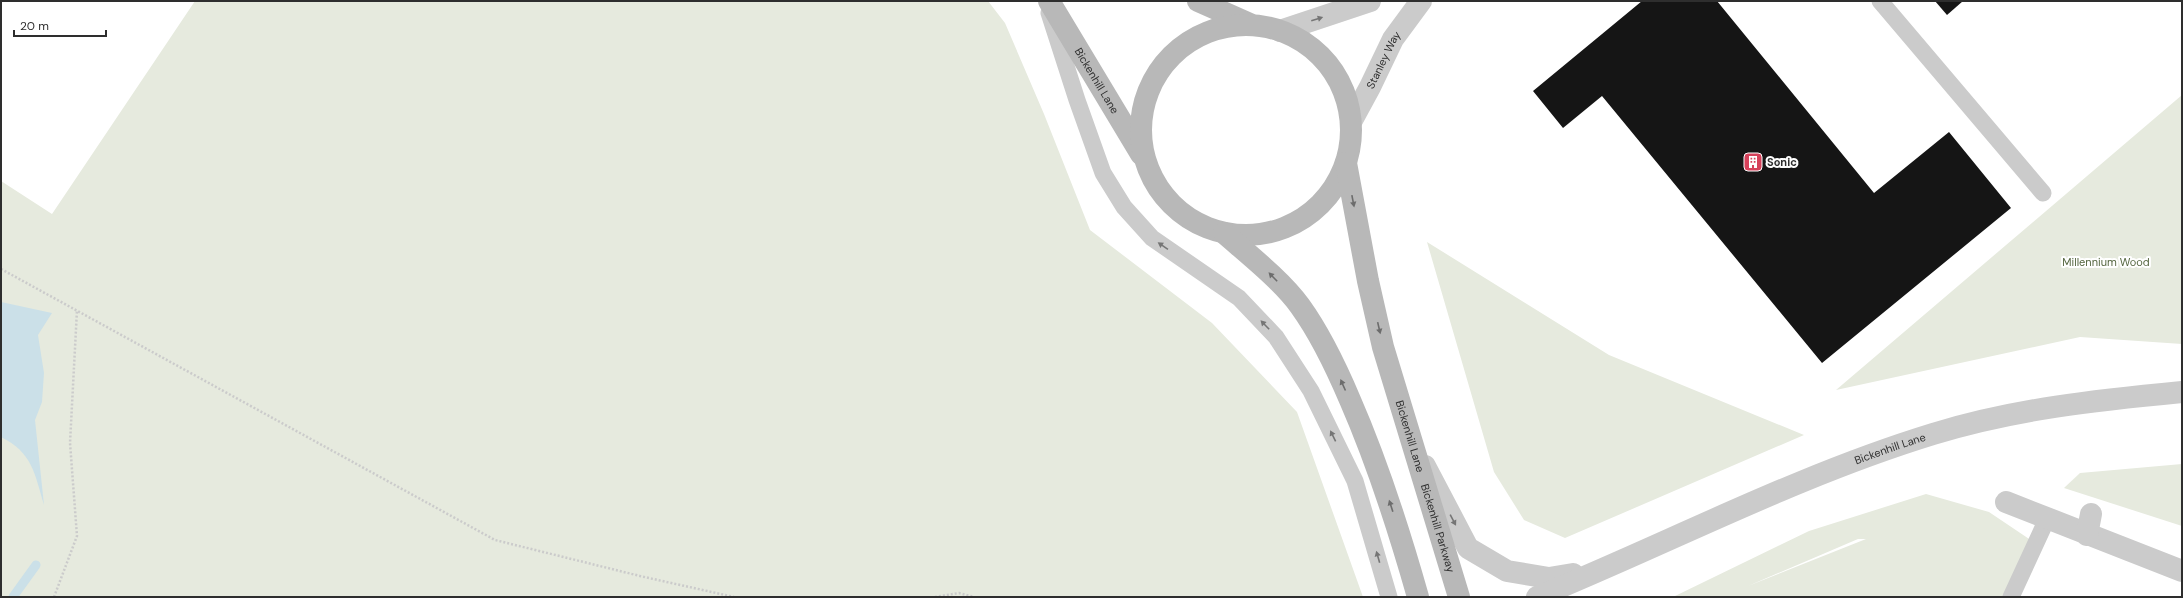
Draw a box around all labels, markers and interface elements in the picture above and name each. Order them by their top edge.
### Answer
scale bar [14,12,106,38]
one-way arrow [1311,16,1323,22]
text: 20 m [20,18,49,34]
street label: Stanley Way [1363,28,1404,91]
street label: Bickenhill Lane [1072,45,1122,116]
building icon: Sonic [1742,151,1764,173]
place label: Sonic [1767,155,1797,169]
one-way arrow [1351,195,1357,207]
one-way arrow [1158,242,1168,250]
park label: Millennium Wood [2062,255,2150,269]
one-way arrow [1268,272,1277,282]
one-way arrow [1261,320,1270,330]
one-way arrow [1376,322,1382,334]
one-way arrow [1340,379,1347,391]
street label: Bickenhill Lane [1393,399,1428,474]
one-way arrow [1330,430,1336,441]
street label: Bickenhill Lane [1852,430,1927,467]
street label: Bickenhill Parkway [1418,482,1458,574]
one-way arrow [1388,500,1394,512]
one-way arrow [1450,515,1457,526]
one-way arrow [1375,551,1381,563]

